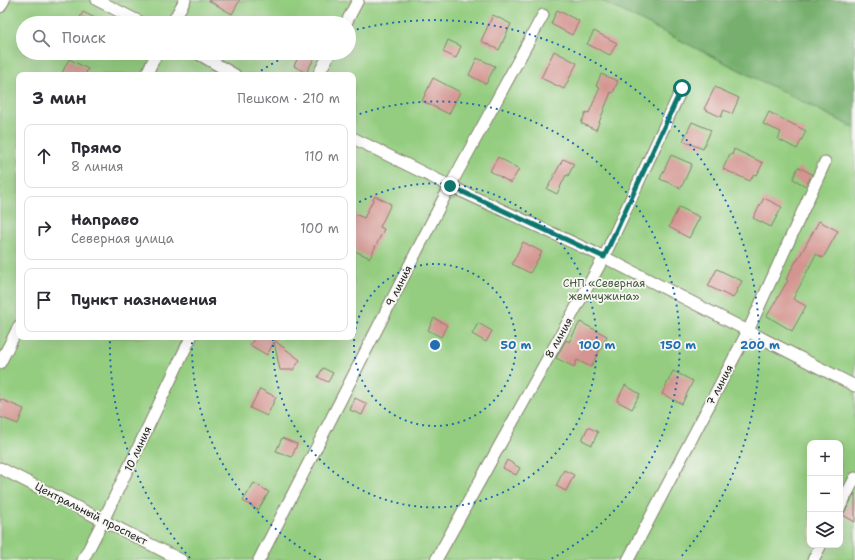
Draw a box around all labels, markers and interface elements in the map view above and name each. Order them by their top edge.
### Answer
search box [16,16,356,60]
icon: search [30,27,52,49]
text: Поиск [62,28,106,48]
route start [673,79,691,97]
text: 3 мин [32,87,87,109]
text: Пешком · 210 m [237,90,340,107]
text: Прямо [71,138,121,158]
icon: ahead [33,145,55,167]
text: 110 m [304,148,339,165]
text: 8 линия [71,158,123,175]
route end [441,177,459,195]
text: Направо [71,210,139,230]
icon: right [33,217,55,239]
text: 100 m [300,220,339,237]
text: Северная улица [71,230,174,247]
street label: 9 линия [382,263,416,309]
park label: СНП «Северная жемчужина» [563,276,645,304]
icon: arrive [33,289,55,311]
text: Пункт назначения [71,290,217,310]
street label: 8 линия [542,315,576,361]
text: 50 m [501,337,532,353]
text: 100 m [579,337,616,353]
text: 150 m [660,337,696,353]
text: 200 m [740,337,780,353]
centre of rings [428,338,442,352]
street label: 7 линия [703,362,737,408]
street label: 10 линия [121,424,155,474]
map controls [807,440,843,548]
button: + [807,440,843,476]
button: − [807,476,843,512]
street label: Центральный проспект [32,479,150,549]
button: layers [807,512,843,548]

